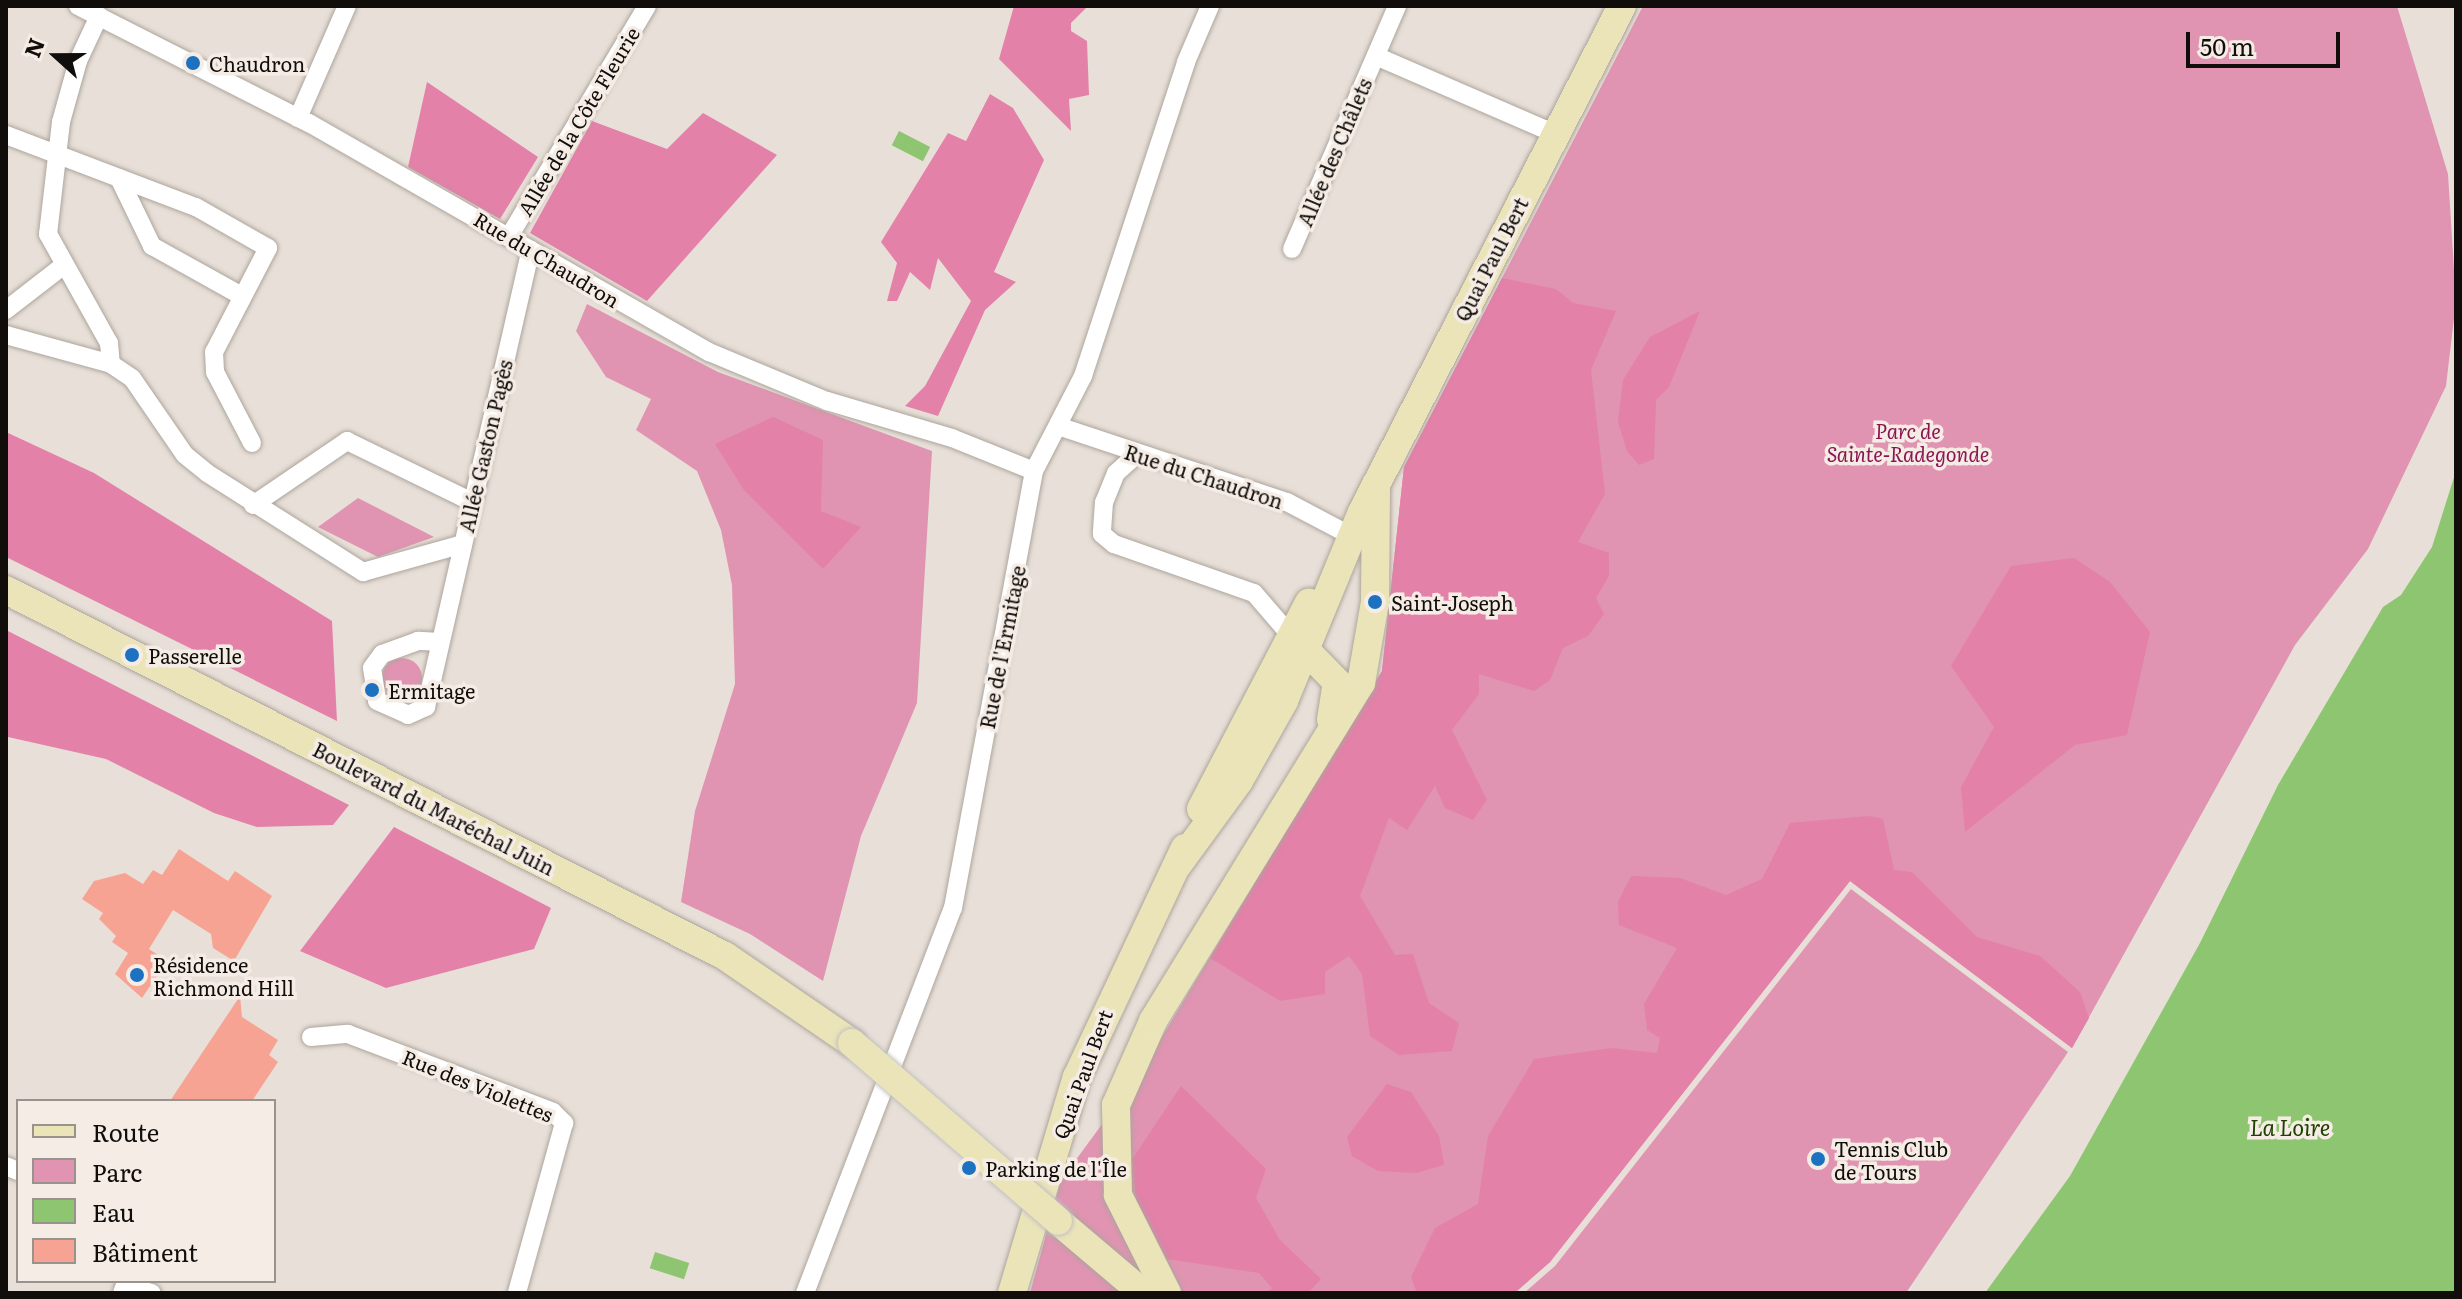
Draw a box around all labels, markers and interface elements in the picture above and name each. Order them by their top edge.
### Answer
north arrow [16,16,96,96]
scale bar [2190,16,2344,66]
street label: Allée de la Côte Fleurie [512,22,644,220]
text: 50 m [2200,28,2254,63]
text: N [14,33,52,62]
place label: Chaudron [209,51,305,75]
marker: Chaudron [184,54,202,72]
street label: Allée des Châlets [1292,74,1376,230]
street label: Quai Paul Bert [1449,193,1533,325]
street label: Rue du Chaudron [470,206,624,312]
street label: Allée Gaston Pagès [453,357,517,535]
park label: Parc de Sainte-Radegonde [1827,419,1989,466]
street label: Rue du Chaudron [1122,439,1286,513]
street label: Rue de l'Ermitage [974,563,1030,731]
place label: Saint-Joseph [1391,590,1514,614]
marker: Saint-Joseph [1366,593,1384,611]
place label: Passerelle [148,643,242,667]
marker: Passerelle [123,646,141,664]
place label: Ermitage [388,678,475,702]
marker: Ermitage [363,681,381,699]
street label: Boulevard du Maréchal Juin [309,737,559,879]
place label: Résidence Richmond Hill [153,952,294,999]
marker: Résidence Richmond Hill [128,966,146,984]
street label: Quai Paul Bert [1047,1006,1117,1142]
street label: Rue des Violettes [399,1044,557,1126]
legend [16,1099,276,1283]
text: Route [92,1114,159,1149]
water label: La Loire [2250,1114,2330,1140]
place label: Tennis Club de Tours [1834,1136,1948,1183]
marker: Tennis Club de Tours [1809,1150,1827,1168]
text: Parc [92,1154,142,1189]
place label: Parking de l'Île [985,1156,1127,1180]
marker: Parking de l'Île [960,1159,978,1177]
text: Eau [92,1194,135,1229]
text: Bâtiment [92,1234,198,1269]

